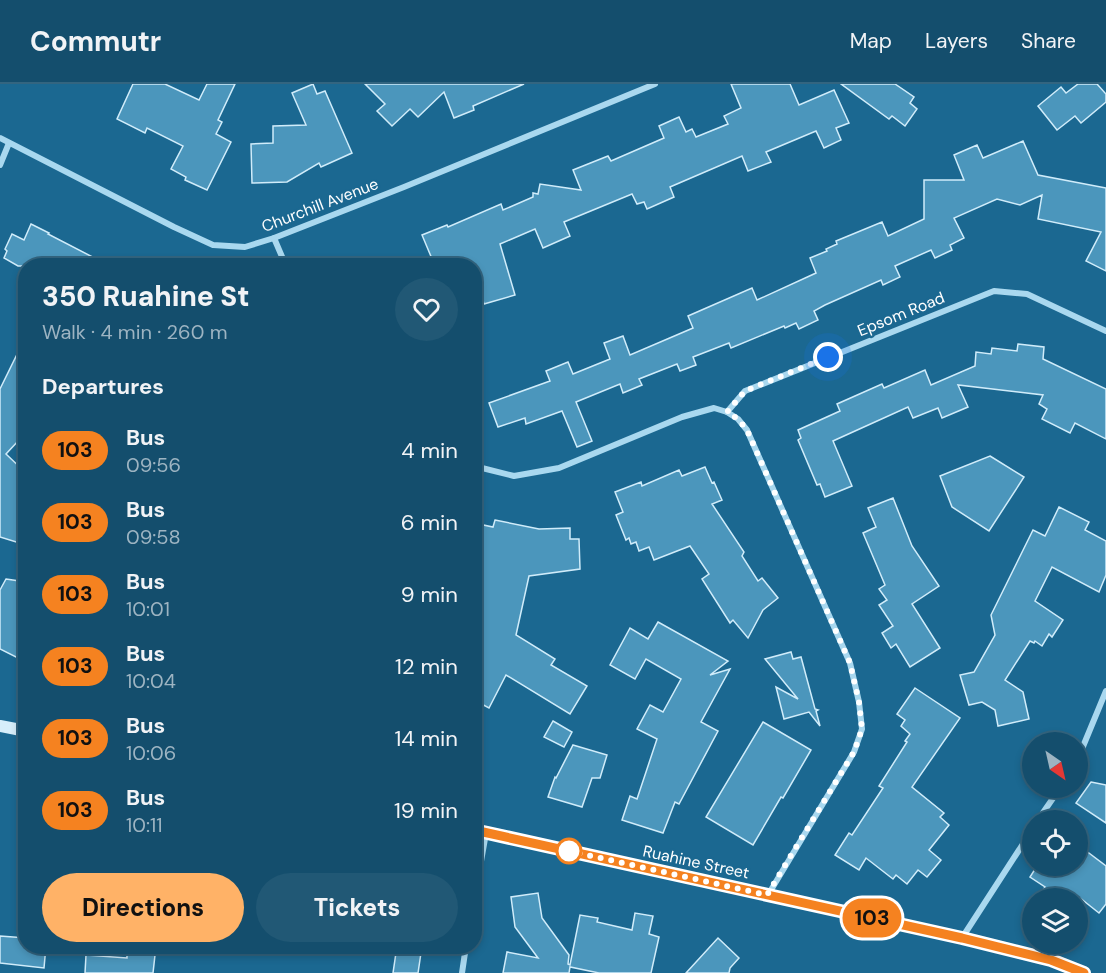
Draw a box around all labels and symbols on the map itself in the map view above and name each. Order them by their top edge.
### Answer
street label: Churchill Avenue [259,173,381,237]
street label: Epsom Road [854,287,948,341]
your location [813,342,843,372]
north arrow [1022,732,1088,798]
unlabelled marker [556,838,582,864]
street label: Ruahine Street [641,840,751,884]
line badge: 103 [838,898,906,938]

